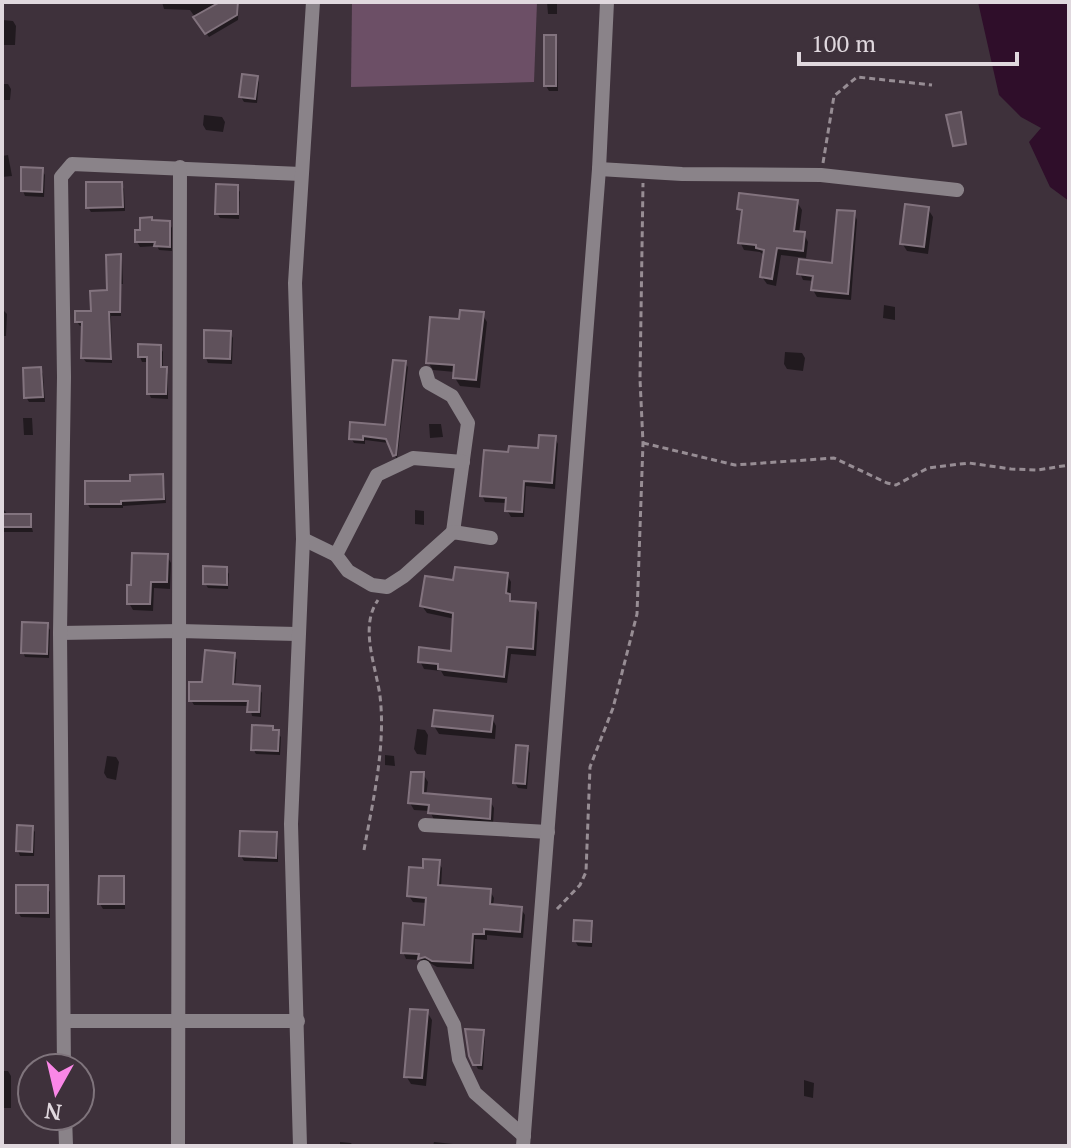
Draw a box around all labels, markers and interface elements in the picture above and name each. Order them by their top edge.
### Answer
scale bar [799,16,1017,66]
text: 100 m [811,27,876,59]
north arrow [16,1052,96,1132]
text: N [43,1097,63,1128]

